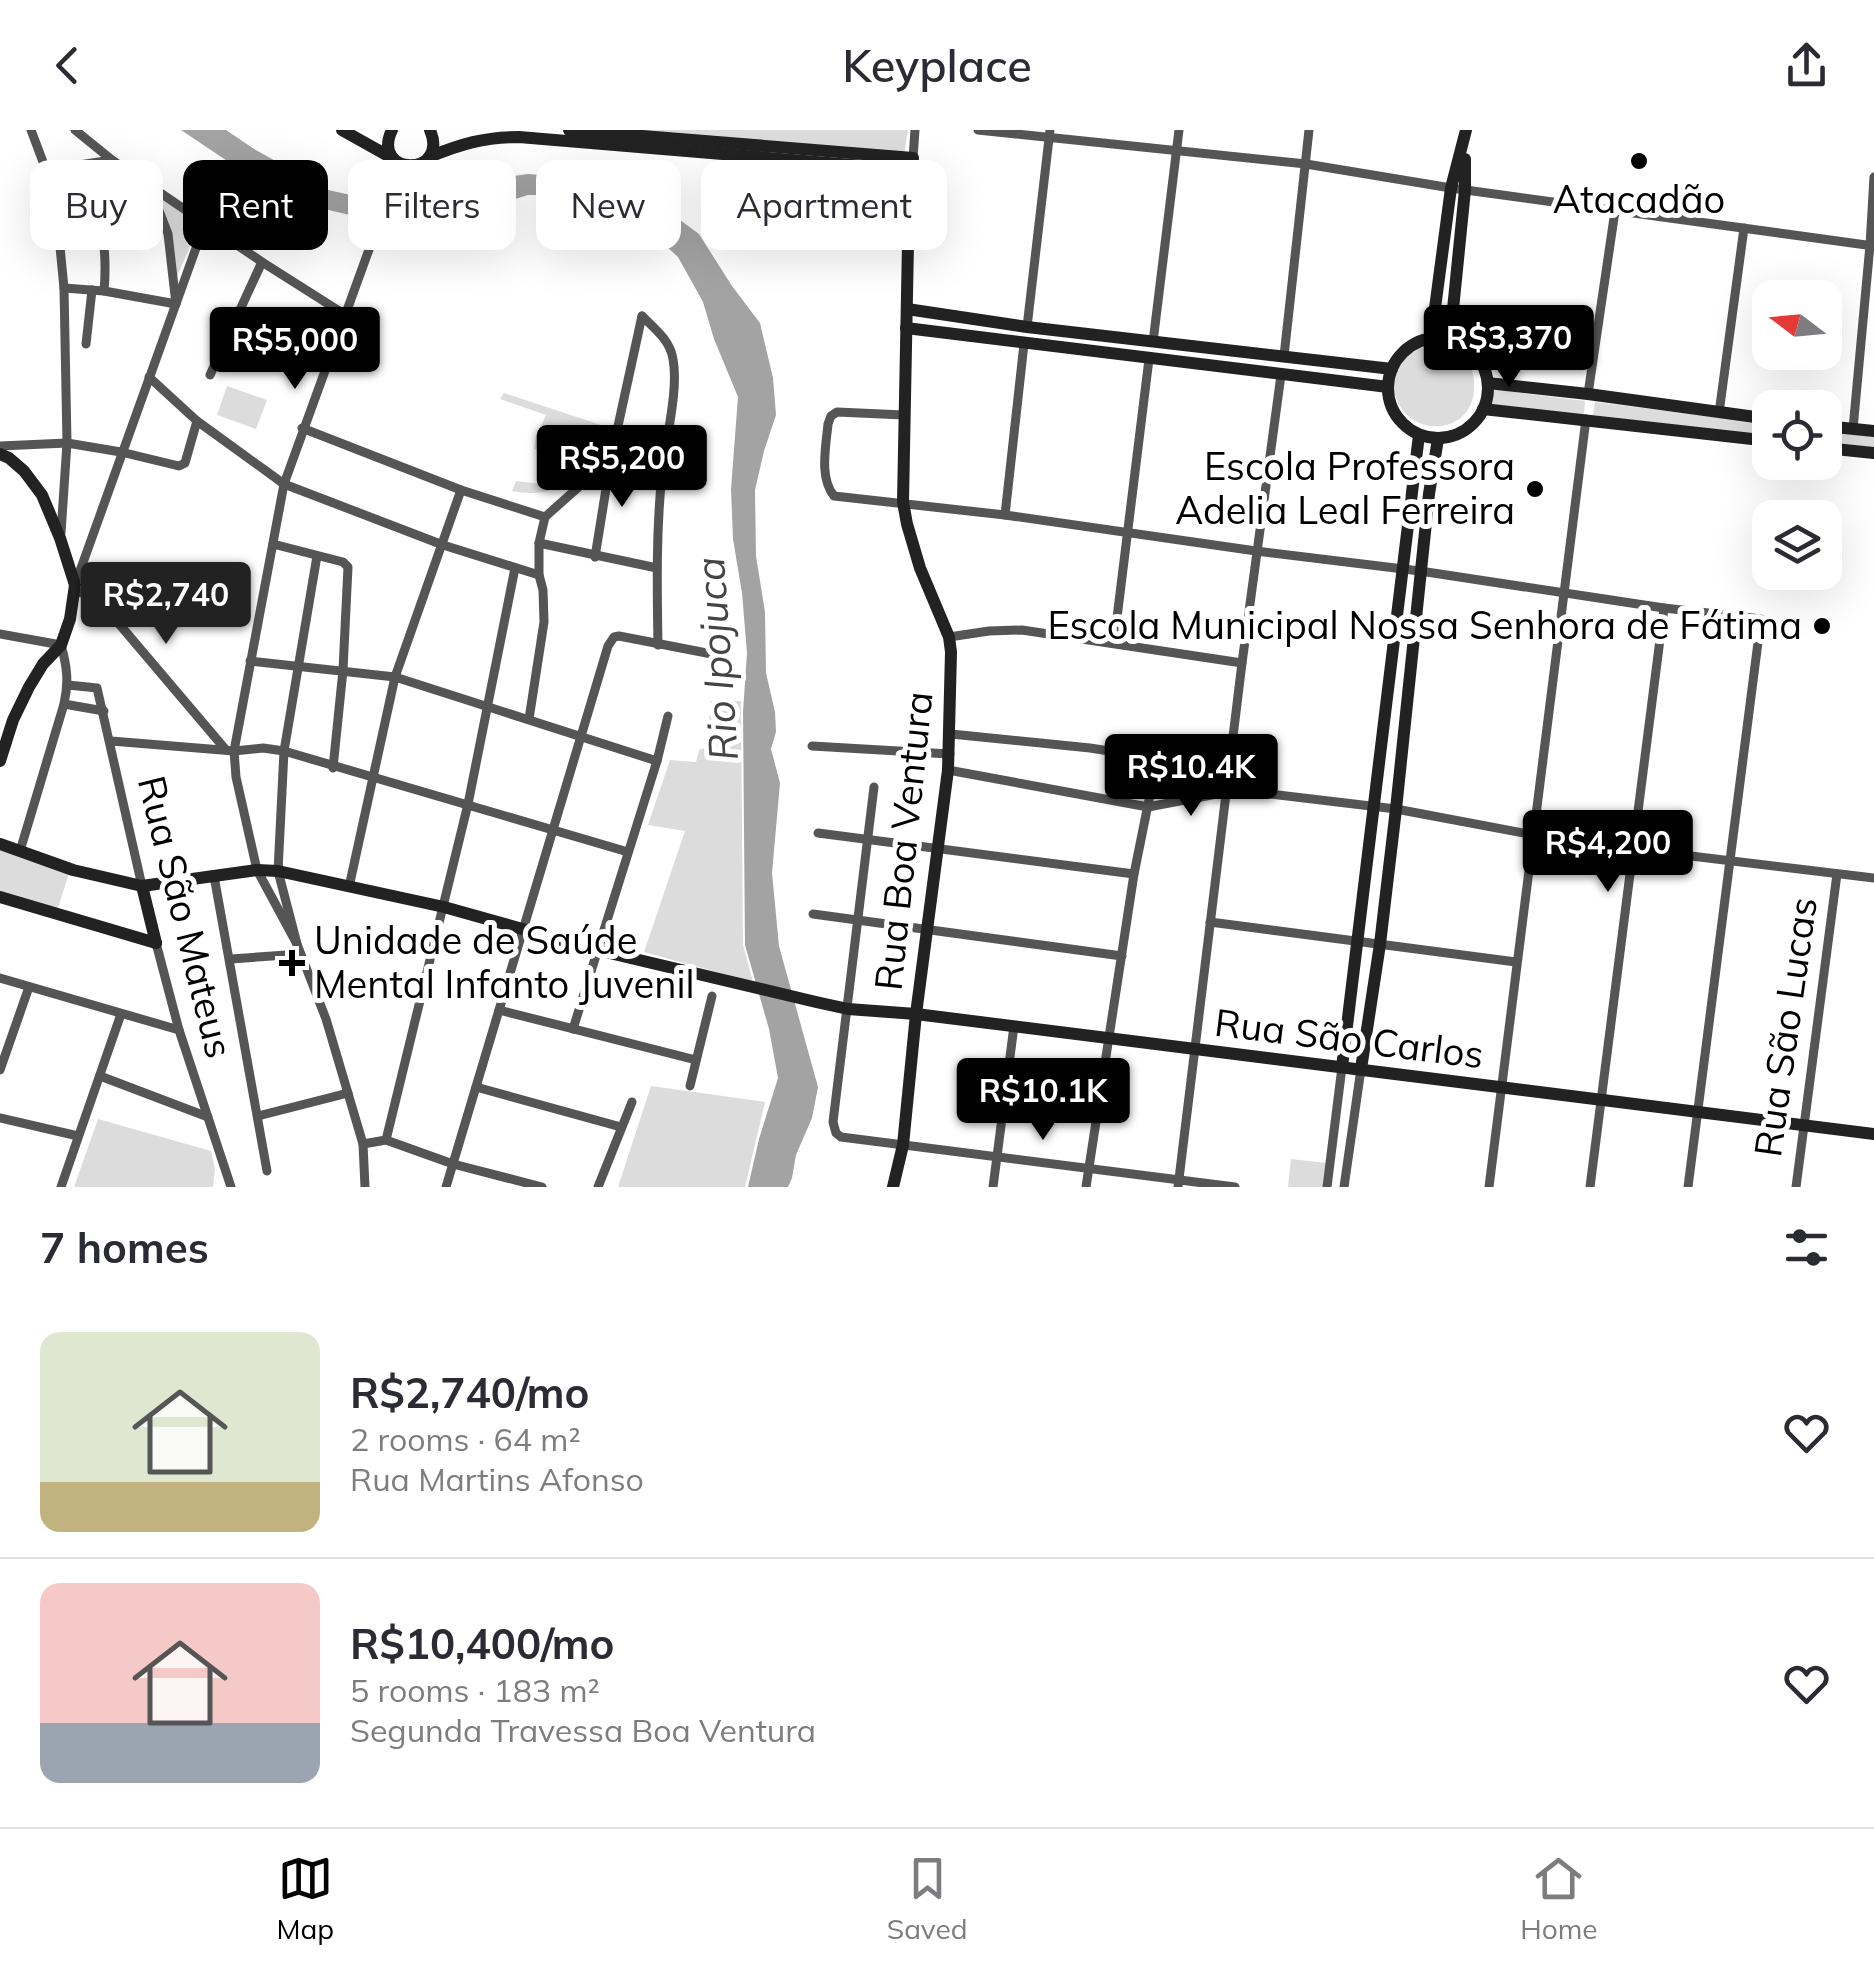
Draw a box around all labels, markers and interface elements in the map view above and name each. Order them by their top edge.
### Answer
text: Keyplace [842,37,1032,93]
icon: back [40,38,95,93]
icon: share [1779,38,1834,93]
marker: Atacadão [1628,150,1650,172]
chip: Buy [30,160,163,250]
chip: Rent [183,160,328,250]
chip: Filters [348,160,516,250]
chip: New [536,160,681,250]
chip: Apartment [701,160,947,250]
place label: Atacadão [1553,175,1725,223]
north arrow [1752,280,1842,370]
map controls [1752,280,1842,590]
pin: R$3,370 [1417,305,1601,390]
pin: R$5,000 [203,307,387,392]
text: R$3,370 [1446,317,1572,357]
text: R$5,000 [232,319,358,359]
button: locate [1752,390,1842,480]
pin: R$5,200 [530,425,714,510]
text: R$5,200 [559,437,685,477]
place label: Escola Professora Adelia Leal Ferreira [1175,442,1515,534]
marker: Escola Professora Adelia Leal Ferreira [1524,478,1546,500]
button: layers [1752,500,1842,590]
water label: Rio Ipojuca [684,556,748,763]
pin: R$2,740 [74,562,258,647]
text: R$2,740 [103,574,229,614]
place label: Escola Municipal Nossa Senhora de Fátima [1047,601,1802,649]
marker: Escola Municipal Nossa Senhora de Fátima [1811,615,1833,637]
street label: Rua Boa Ventura [863,689,943,993]
pin: R$10.4K [1099,734,1283,819]
text: R$10.4K [1127,746,1255,786]
street label: Rua São Mateus [128,771,244,1063]
pin: R$4,200 [1516,810,1700,895]
text: R$4,200 [1545,822,1671,862]
street label: Rua São Lucas [1743,894,1827,1160]
place label: Unidade de Saúde Mental Infanto Juvenil [314,916,695,1008]
marker: Unidade de Saúde Mental Infanto Juvenil [279,950,305,976]
street label: Rua São Carlos [1212,998,1486,1078]
pin: R$10.1K [951,1058,1135,1143]
text: R$10.1K [979,1070,1107,1110]
icon: filters [1779,1220,1834,1275]
text: 7 homes [40,1221,209,1274]
text: R$2,740/mo [350,1366,589,1419]
icon: home [120,1372,240,1492]
icon: heart [1779,1405,1834,1460]
text: 2 rooms · 64 m² [350,1419,581,1459]
text: Rua Martins Afonso [350,1459,644,1499]
text: R$10,400/mo [350,1617,614,1670]
icon: home [120,1623,240,1743]
icon: heart [1779,1656,1834,1711]
text: 5 rooms · 183 m² [350,1670,600,1710]
text: Segunda Travessa Boa Ventura [350,1710,816,1750]
tab: Map [276,1851,334,1946]
tab: Saved [887,1851,968,1946]
tab: Home [1520,1851,1598,1946]

